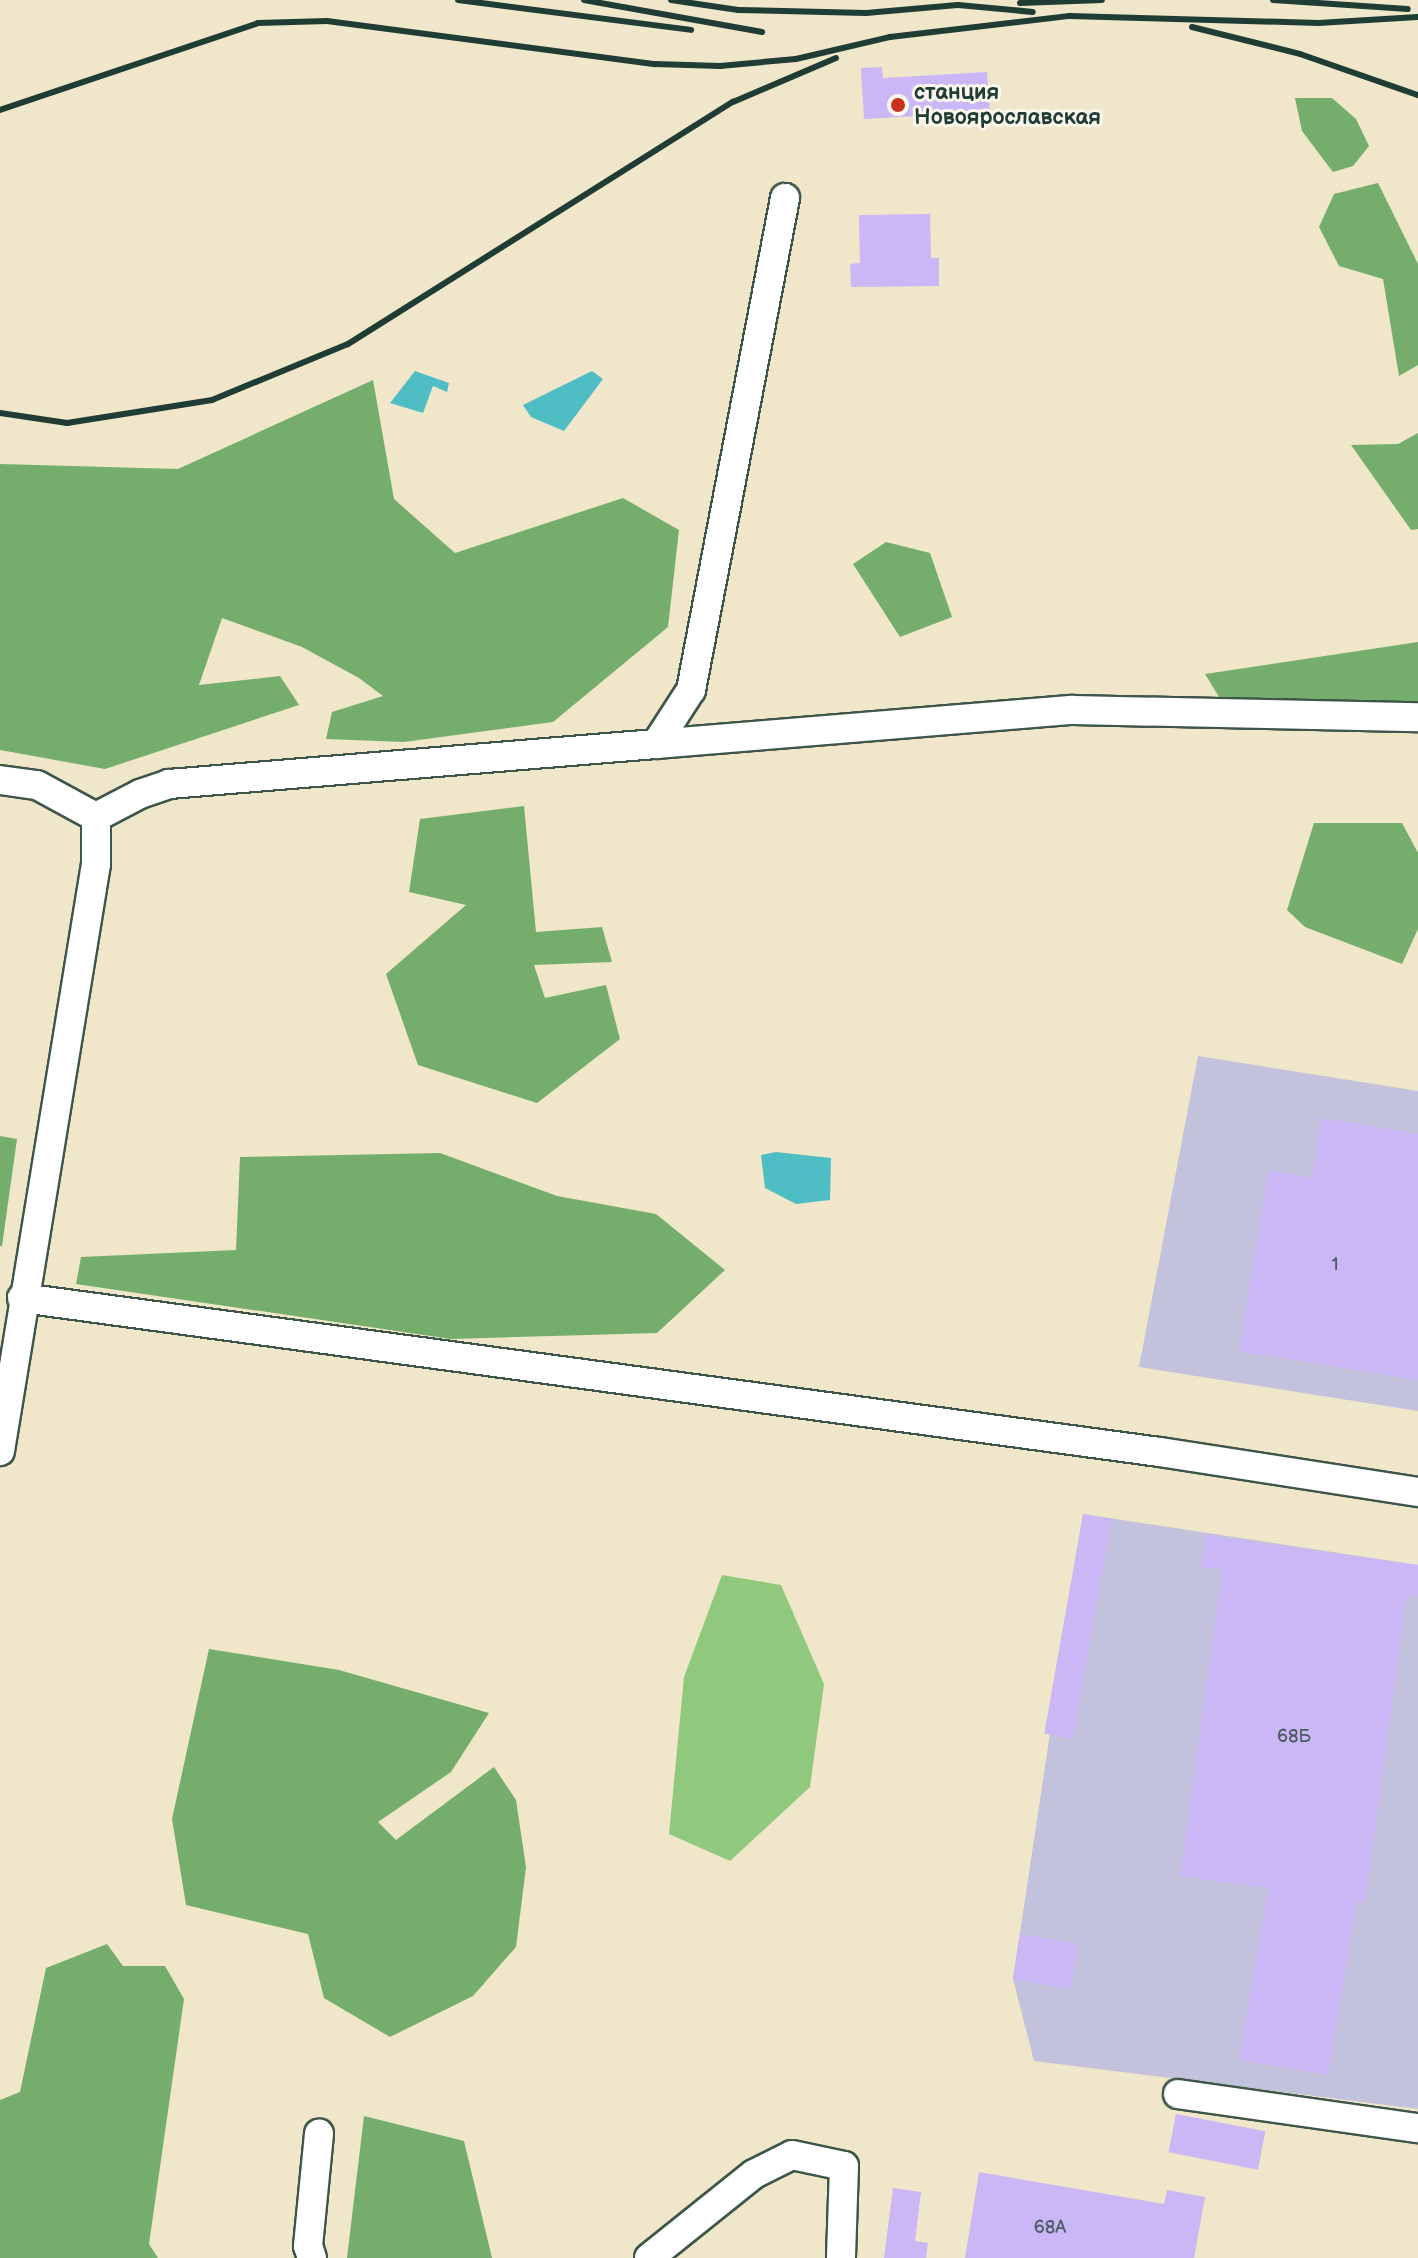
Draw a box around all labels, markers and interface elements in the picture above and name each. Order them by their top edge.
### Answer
place label: станция Новоярославская [914,79,1101,130]
marker: станция Новоярославская [889,96,907,114]
house number: 1 [1332,1254,1338,1276]
house number: 68Б [1277,1726,1311,1748]
house number: 68А [1034,2217,1066,2239]

